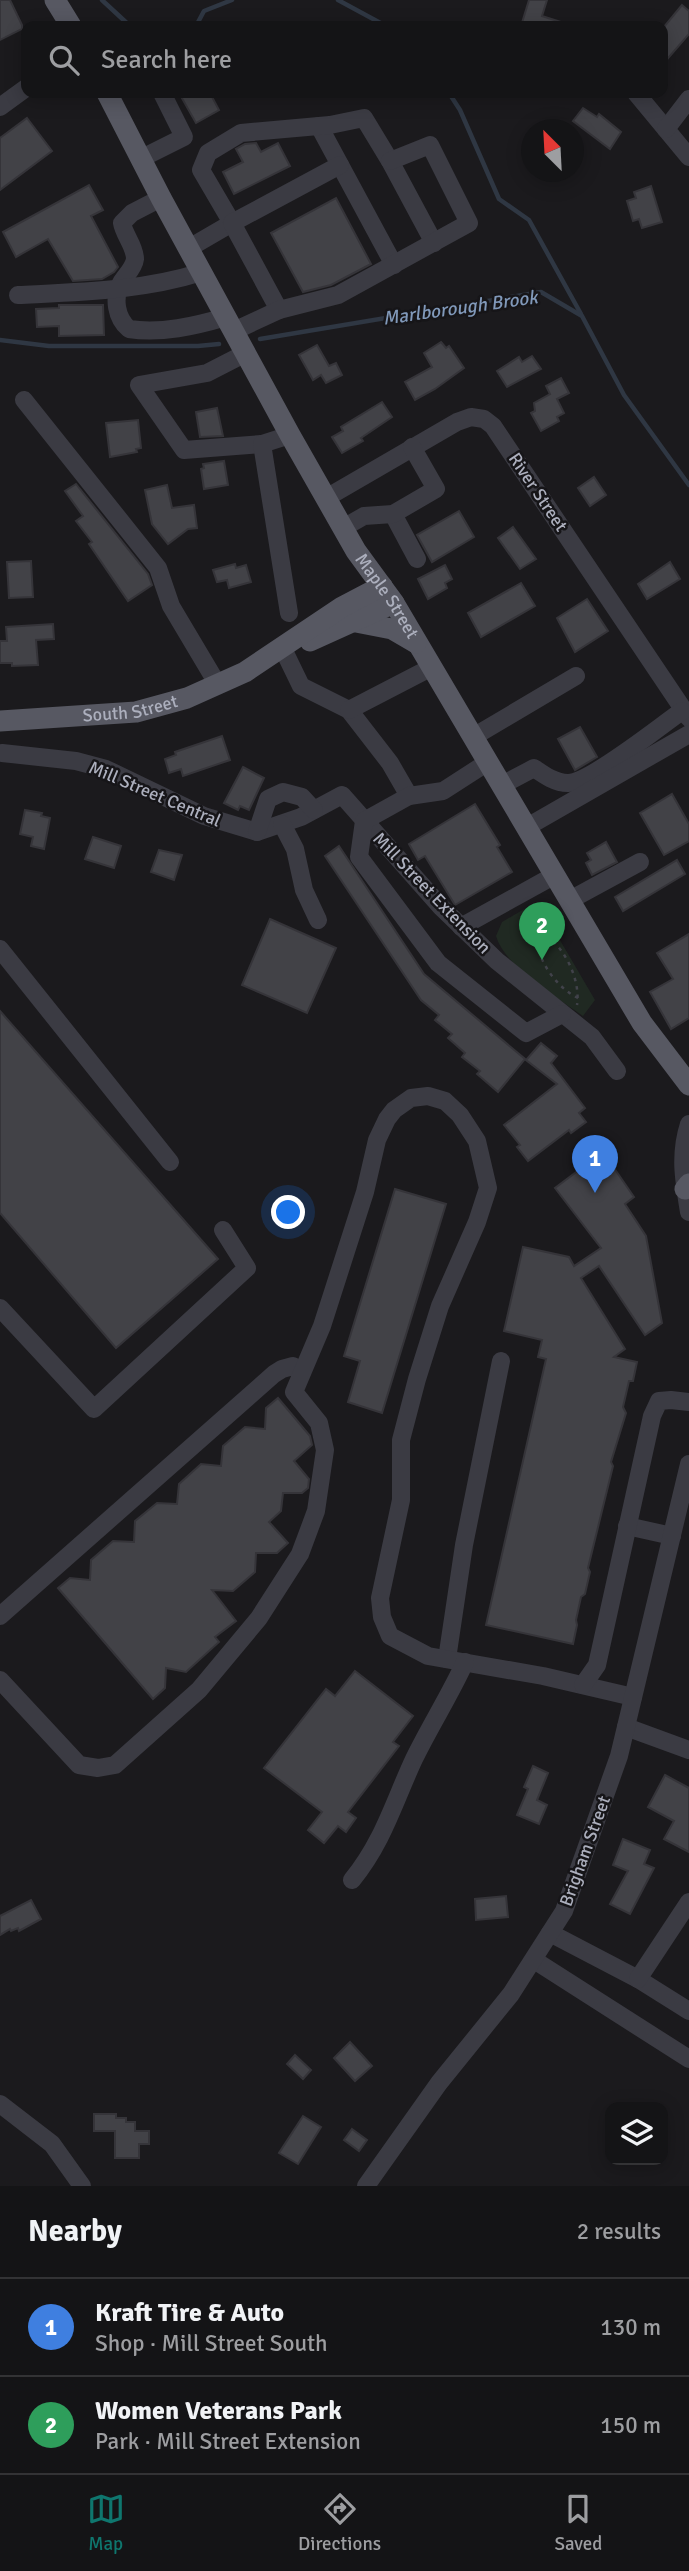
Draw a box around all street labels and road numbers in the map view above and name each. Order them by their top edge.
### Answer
street label: River Street [504,449,572,535]
street label: Maple Street [350,549,423,642]
street label: South Street [82,690,180,727]
street label: Mill Street Central [86,756,224,832]
street label: Mill Street Extension [368,828,496,958]
street label: Brigham Street [555,1793,615,1909]

